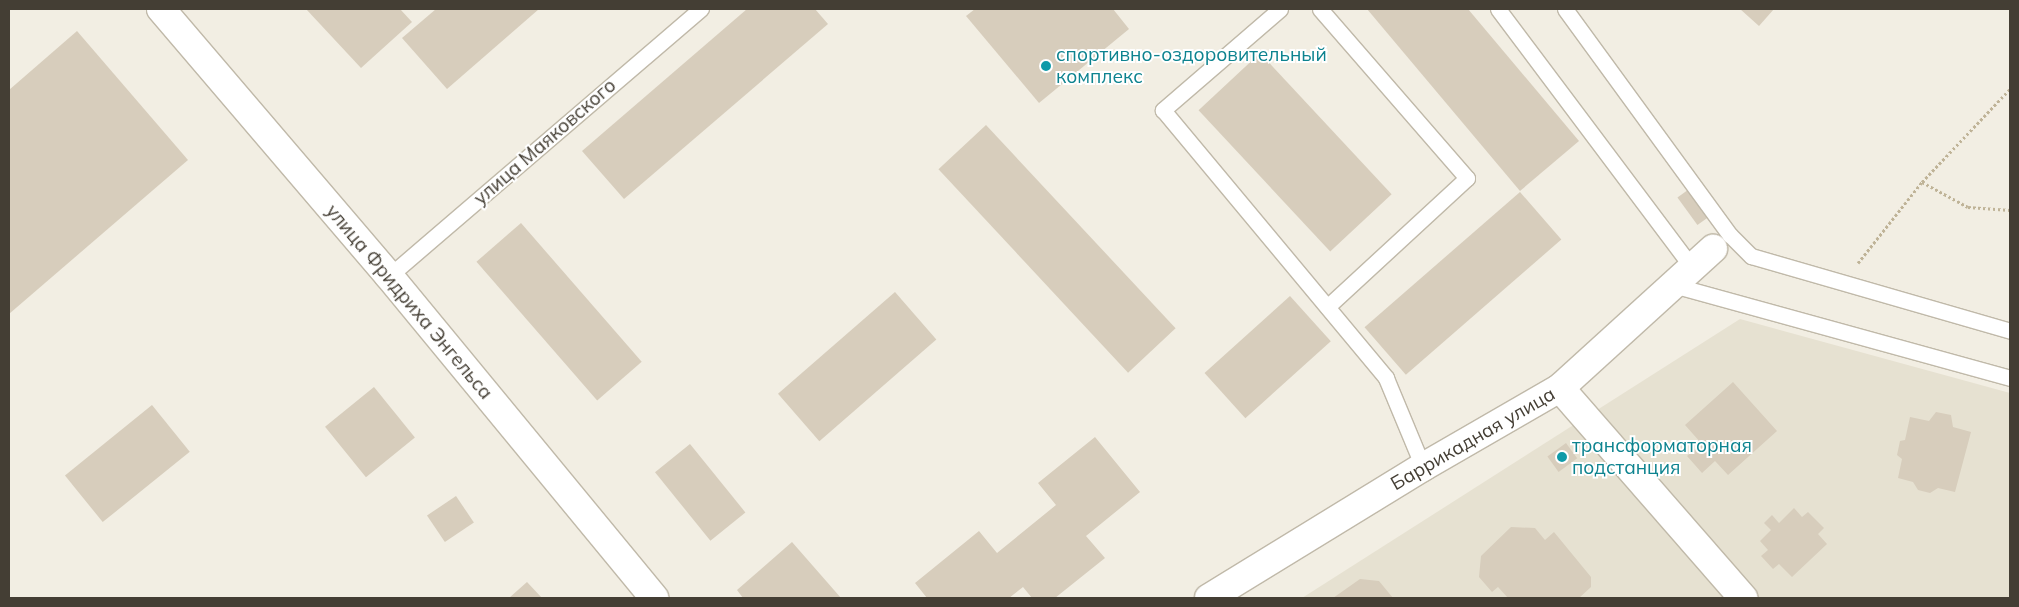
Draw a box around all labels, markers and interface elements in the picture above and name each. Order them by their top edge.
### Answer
place label: спортивно-оздоровительный комплекс [1056,44,1327,88]
marker: спортивно-оздоровительный комплекс [1040,60,1052,72]
street label: улица Маяковского [469,74,621,210]
street label: улица Фридриха Энгельса [321,200,497,404]
street label: Баррикадная улица [1387,383,1559,495]
place label: трансформаторная подстанция [1572,435,1752,479]
marker: трансформаторная подстанция [1556,451,1568,463]

